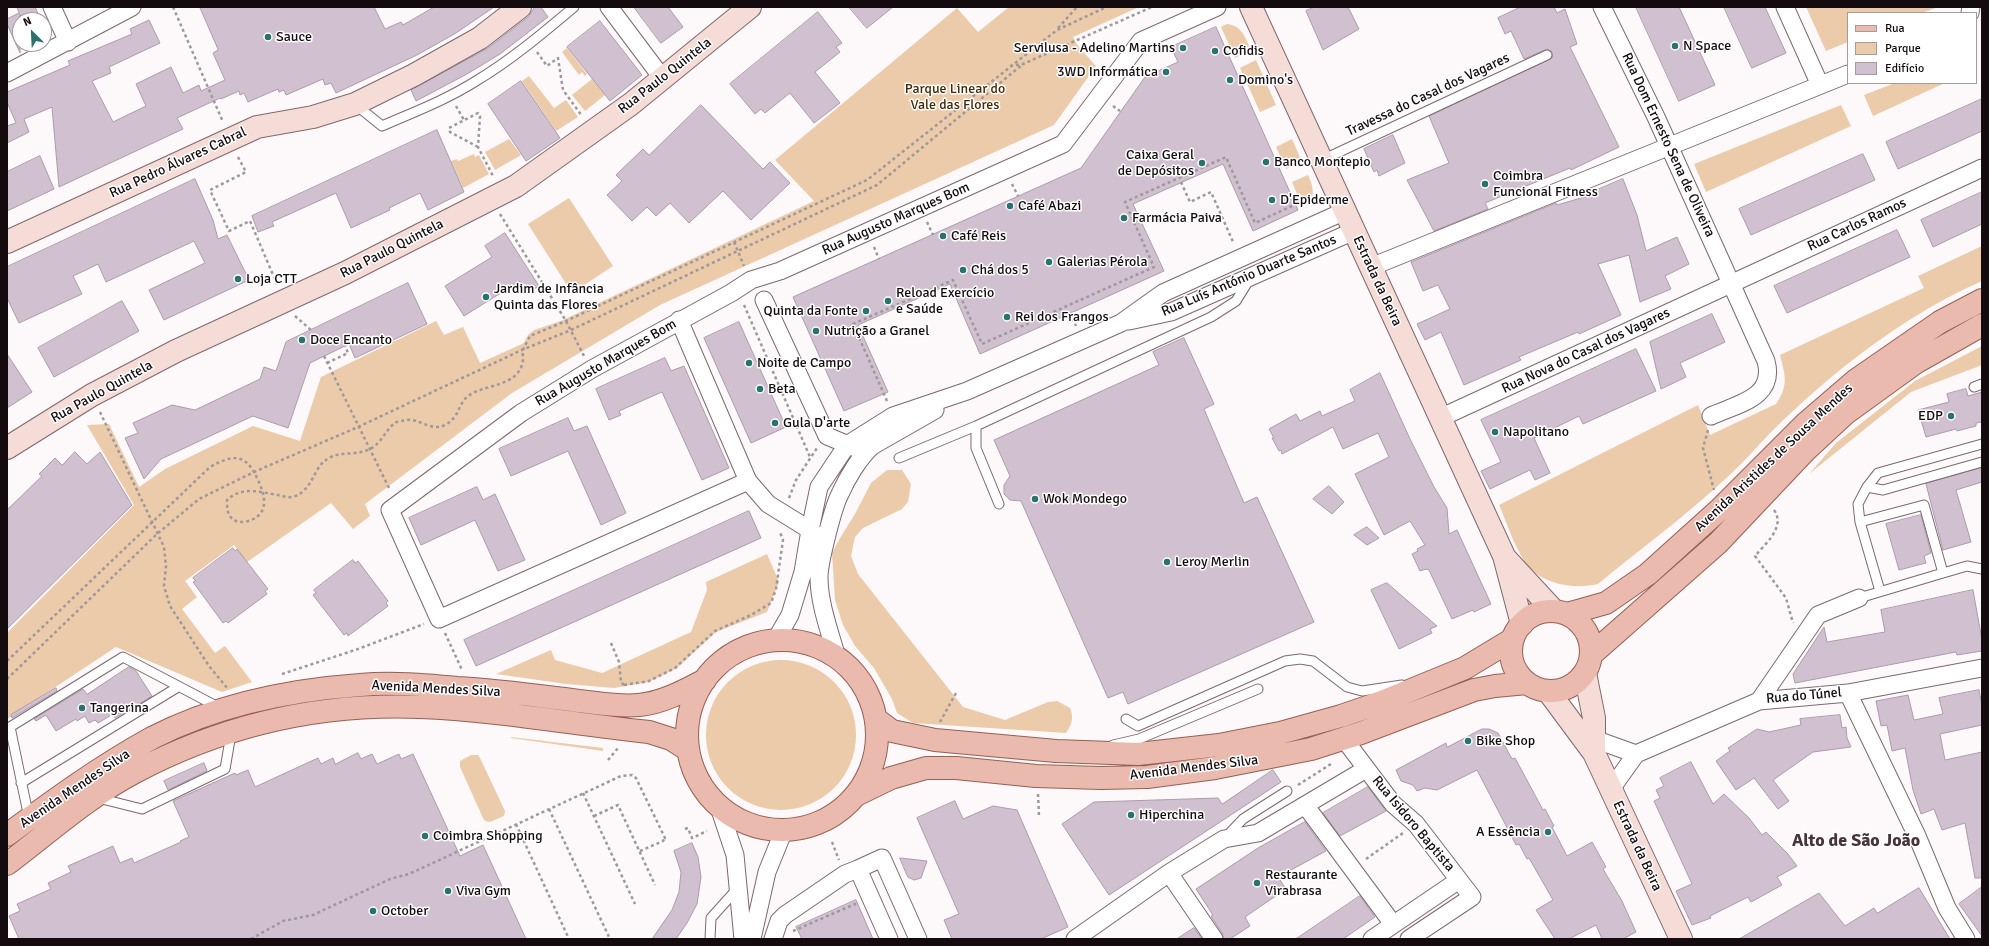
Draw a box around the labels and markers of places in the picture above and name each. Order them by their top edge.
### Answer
place label: Sauce [276,29,312,45]
marker: Sauce [263,32,273,42]
place label: N Space [1683,38,1731,54]
place label: Servilusa - Adelino Martins [1014,40,1175,56]
marker: N Space [1670,41,1680,51]
marker: Servilusa - Adelino Martins [1178,43,1188,53]
place label: Cofidis [1223,43,1264,59]
marker: Cofidis [1210,46,1220,56]
place label: 3WD Informática [1057,64,1158,80]
marker: 3WD Informática [1161,67,1171,77]
place label: Domino's [1238,72,1293,88]
marker: Domino's [1225,75,1235,85]
place label: Caixa Geral de Depósitos [1118,147,1194,180]
place label: Banco Montepio [1274,154,1371,170]
marker: Banco Montepio [1261,157,1271,167]
marker: Caixa Geral de Depósitos [1197,158,1207,168]
place label: Coimbra Funcional Fitness [1493,168,1598,200]
marker: Coimbra Funcional Fitness [1480,179,1490,189]
place label: D'Epiderme [1280,192,1349,208]
marker: D'Epiderme [1267,195,1277,205]
place label: Café Abazi [1018,198,1081,214]
marker: Café Abazi [1005,201,1015,211]
place label: Farmácia Paiva [1132,210,1222,226]
marker: Farmácia Paiva [1119,213,1129,223]
place label: Café Reis [951,228,1006,244]
marker: Café Reis [938,231,948,241]
place label: Galerias Pérola [1057,254,1148,270]
marker: Galerias Pérola [1044,257,1054,267]
place label: Chá dos 5 [971,262,1029,278]
marker: Chá dos 5 [958,265,968,275]
place label: Loja CTT [246,271,297,287]
marker: Loja CTT [233,274,243,284]
place label: Jardim de Infância Quinta das Flores [494,281,604,314]
place label: Reload Exercício e Saúde [896,285,994,318]
marker: Jardim de Infância Quinta das Flores [481,292,491,302]
marker: Reload Exercício e Saúde [883,296,893,306]
place label: Quinta da Fonte [764,303,858,319]
marker: Quinta da Fonte [861,306,871,316]
place label: Rei dos Frangos [1015,309,1109,325]
marker: Rei dos Frangos [1002,312,1012,322]
place label: Nutrição a Granel [824,323,929,339]
marker: Nutrição a Granel [811,326,821,336]
place label: Doce Encanto [310,332,392,348]
marker: Doce Encanto [297,335,307,345]
place label: Noite de Campo [757,355,851,371]
marker: Noite de Campo [744,358,754,368]
place label: Beta [768,381,795,397]
marker: Beta [755,384,765,394]
place label: EDP [1918,408,1943,424]
marker: EDP [1946,411,1956,421]
place label: Gula D'arte [783,415,850,431]
marker: Gula D'arte [770,418,780,428]
place label: Napolitano [1503,424,1569,440]
marker: Napolitano [1490,427,1500,437]
place label: Wok Mondego [1043,491,1127,507]
marker: Wok Mondego [1030,494,1040,504]
place label: Leroy Merlin [1175,554,1249,570]
marker: Leroy Merlin [1162,557,1172,567]
place label: Tangerina [90,700,149,716]
marker: Tangerina [77,703,87,713]
place label: Bike Shop [1476,733,1535,749]
marker: Bike Shop [1463,736,1473,746]
place label: Hiperchina [1139,807,1204,823]
marker: Hiperchina [1126,810,1136,820]
place label: A Essência [1476,824,1540,840]
marker: A Essência [1543,827,1553,837]
place label: Coimbra Shopping [433,828,543,844]
marker: Coimbra Shopping [420,831,430,841]
place label: Restaurante Virabrasa [1265,867,1338,900]
marker: Restaurante Virabrasa [1252,878,1262,888]
place label: Viva Gym [456,883,511,899]
marker: Viva Gym [443,886,453,896]
place label: October [381,903,428,919]
marker: October [368,906,378,916]

